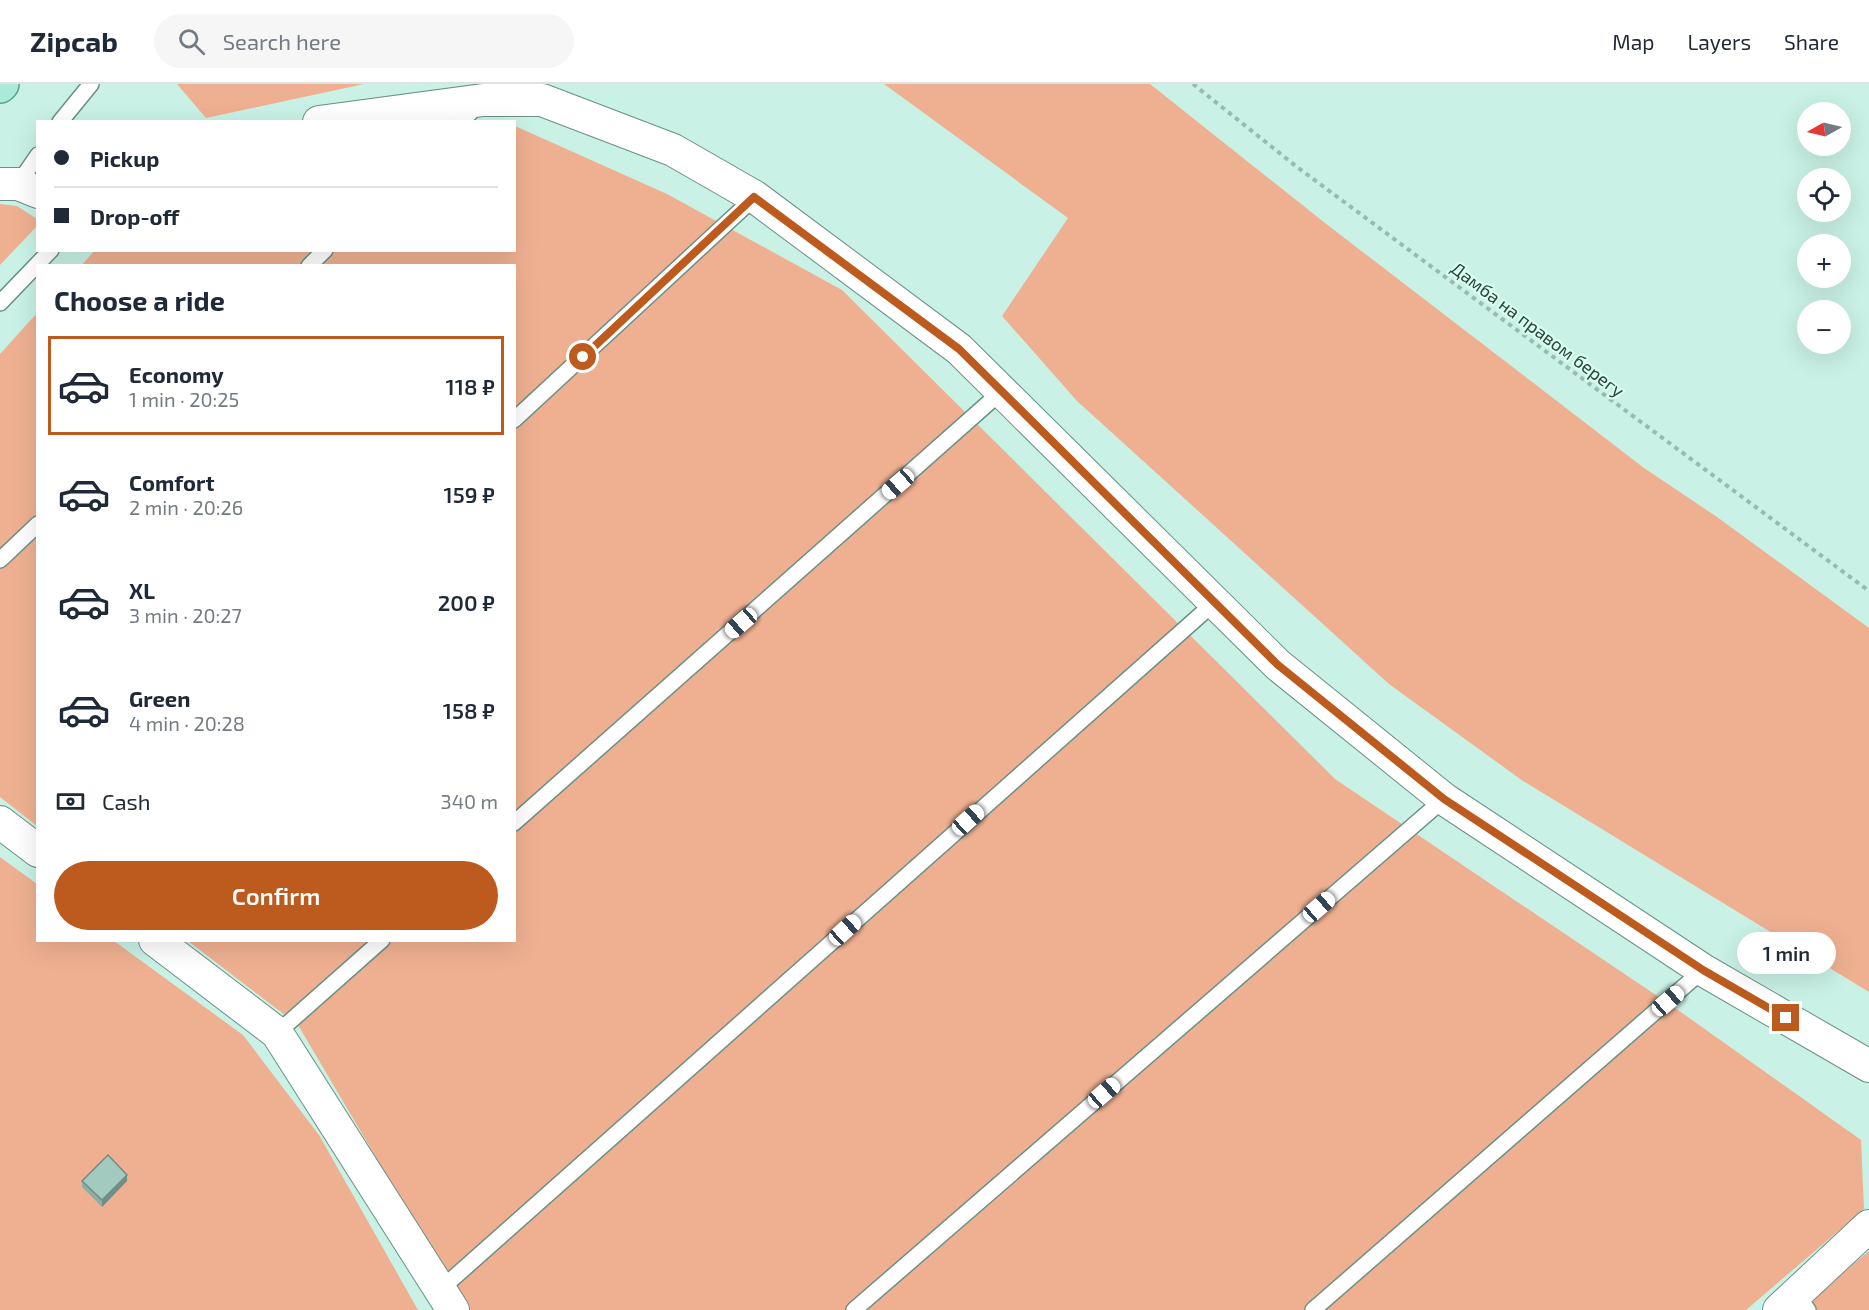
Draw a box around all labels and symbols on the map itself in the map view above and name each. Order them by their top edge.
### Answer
north arrow [1797,102,1851,156]
street label: Дамба на правом берегу [1447,257,1629,402]
route start [569,343,596,370]
car [879,465,917,503]
car [722,604,760,642]
car [949,801,987,839]
car [1300,888,1338,926]
car [826,911,864,949]
callout: 1 min [1736,931,1836,973]
car [1649,982,1687,1020]
route end [1772,1004,1799,1031]
car [1085,1074,1123,1112]

